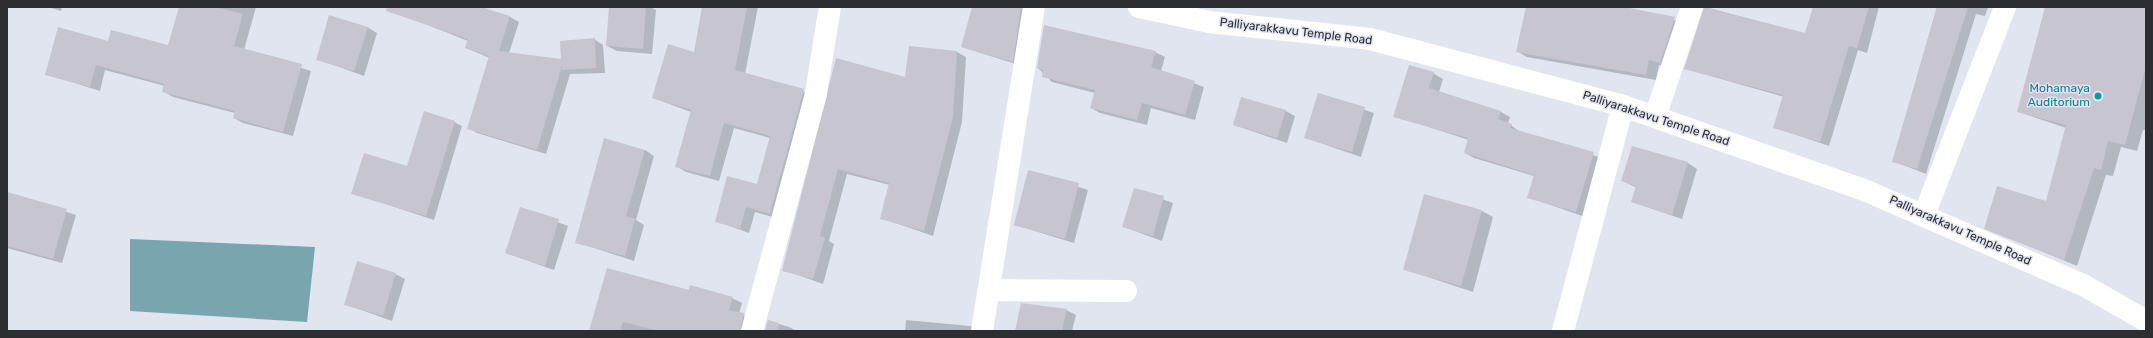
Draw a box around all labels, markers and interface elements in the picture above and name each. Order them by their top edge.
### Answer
street label: Palliyarakkavu Temple Road [1219,15,1373,49]
place label: Mohamaya Auditorium [2028,82,2090,110]
street label: Palliyarakkavu Temple Road [1581,88,1731,150]
marker: Mohamaya Auditorium [2093,91,2103,101]
street label: Palliyarakkavu Temple Road [1887,193,2033,269]

